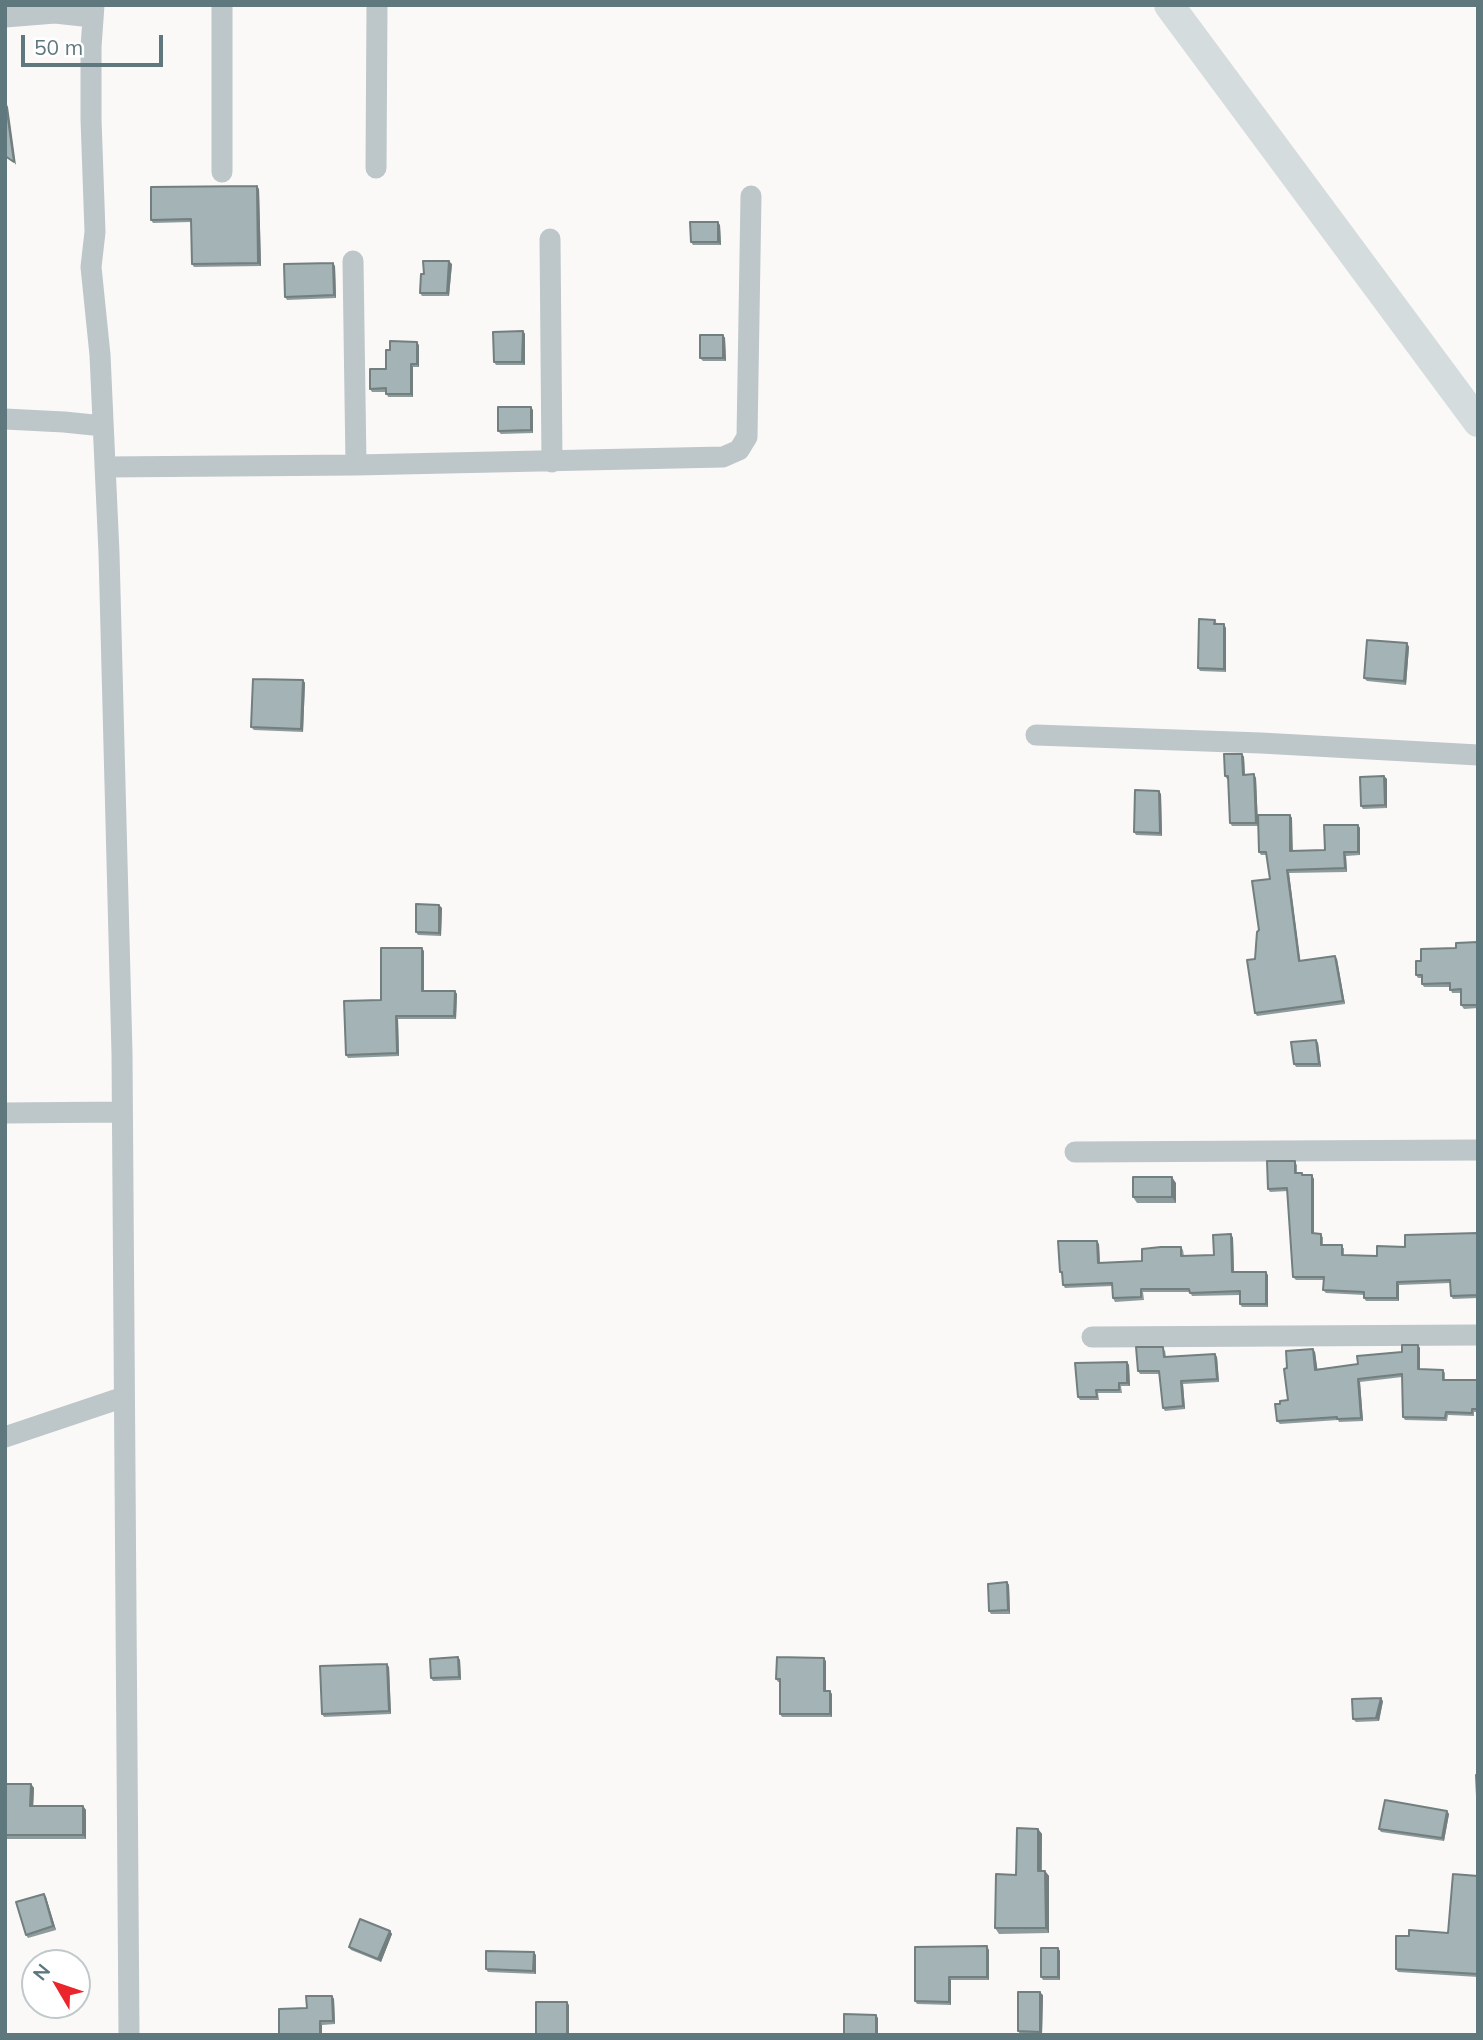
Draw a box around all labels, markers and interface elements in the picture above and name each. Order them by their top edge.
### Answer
scale bar [24,21,166,65]
text: 50 m [34,34,83,60]
north arrow [21,1949,91,2019]
text: N [27,1959,55,1985]

